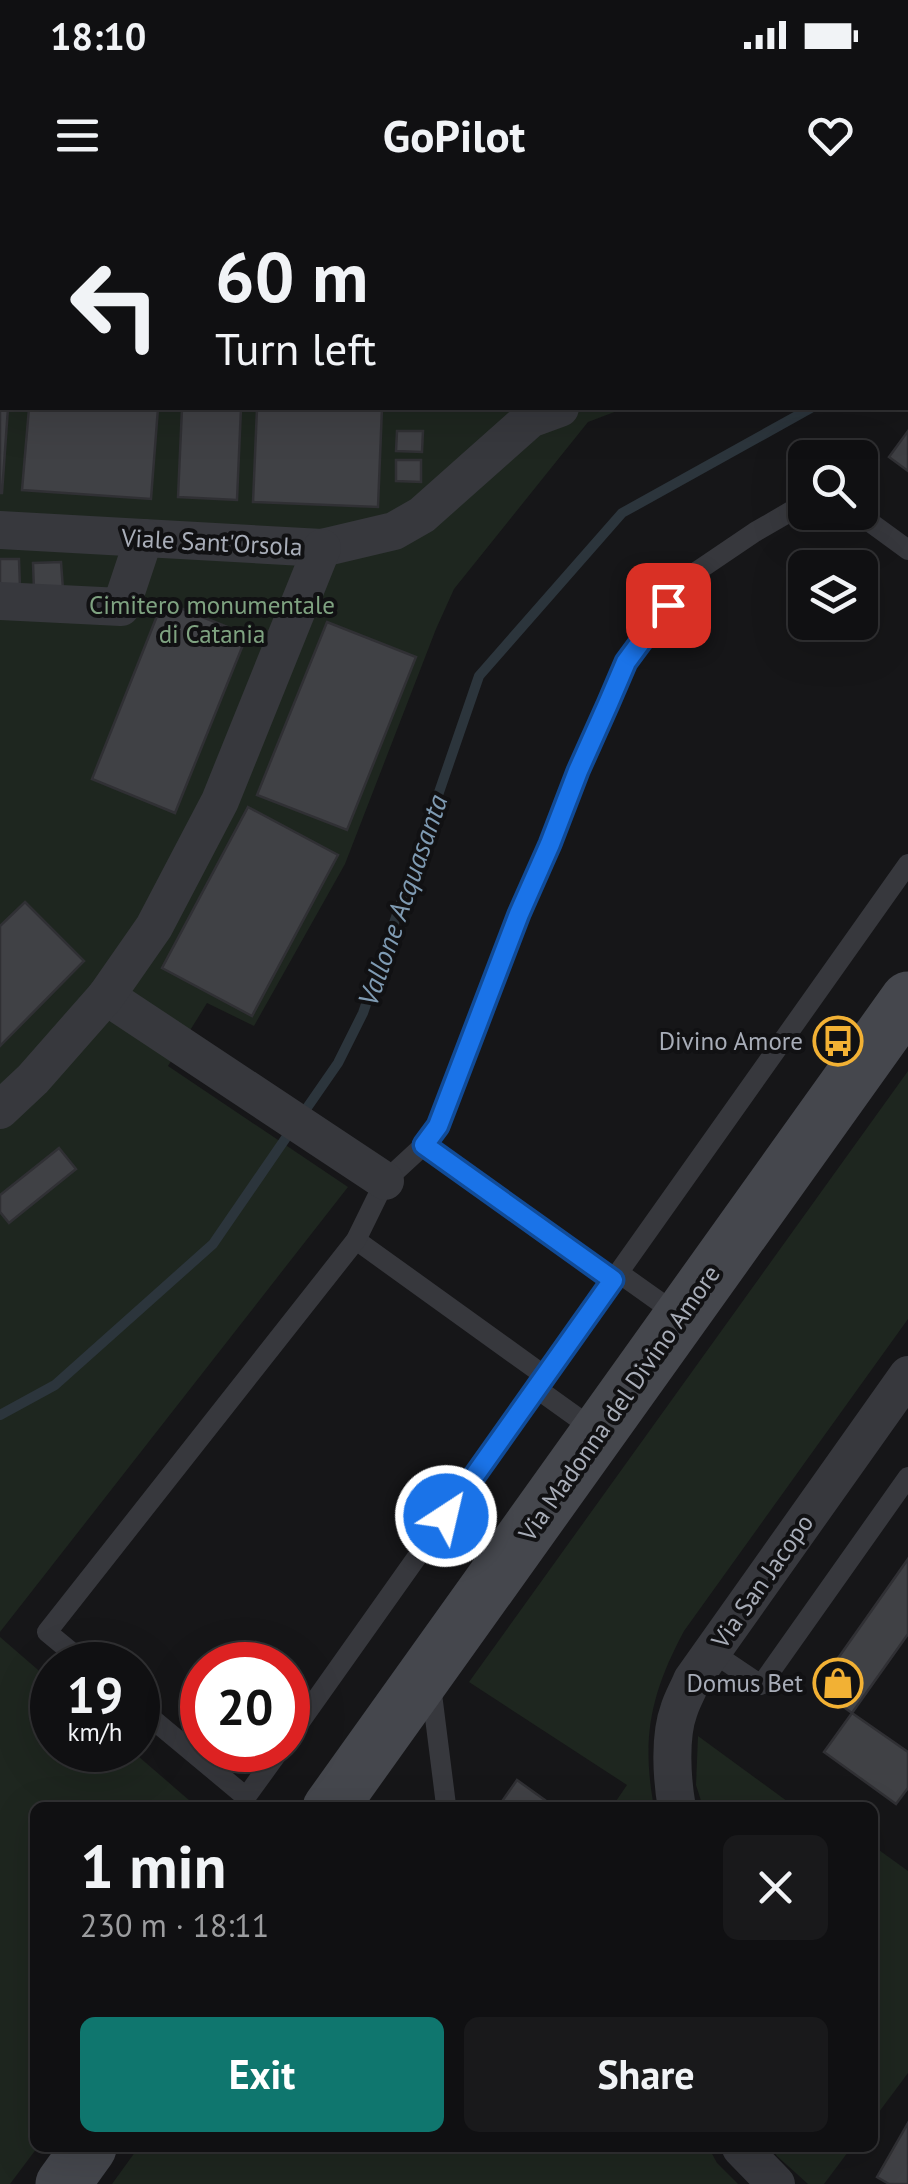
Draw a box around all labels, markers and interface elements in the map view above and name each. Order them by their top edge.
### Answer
text: 18:10 [50,11,146,60]
text: GoPilot [383,106,525,164]
icon: menu [50,108,105,163]
icon: heart [803,108,858,163]
text: 60 m [215,231,368,321]
icon: left [50,240,180,370]
text: Turn left [215,319,376,377]
map controls [788,440,878,640]
button: search [788,440,878,530]
street label: Viale Sant'Orsola [120,521,303,563]
button: layers [788,550,878,640]
pin [626,563,711,648]
icon: arrive [641,578,696,633]
park label: Cimitero monumentale di Catania [89,589,335,650]
water label: Vallone Acquasanta [348,789,456,1011]
bus stop icon: Divino Amore [812,1015,864,1067]
place label: Divino Amore [659,1025,803,1057]
street label: Via Madonna del Divino Amore [511,1259,727,1548]
position arrow [394,1464,498,1568]
street label: Via San Jacopo [703,1508,820,1655]
speed limit sign: 20 [180,1642,310,1772]
shop icon: Domus Bet [812,1657,864,1709]
text: 19 [67,1662,123,1727]
place label: Domus Bet [686,1667,804,1699]
text: km/h [68,1716,122,1748]
text: 1 min [80,1827,226,1905]
button: close [723,1835,828,1940]
text: 230 m · 18:11 [80,1904,269,1946]
button: Exit [80,2017,444,2132]
button: Share [464,2017,828,2132]

